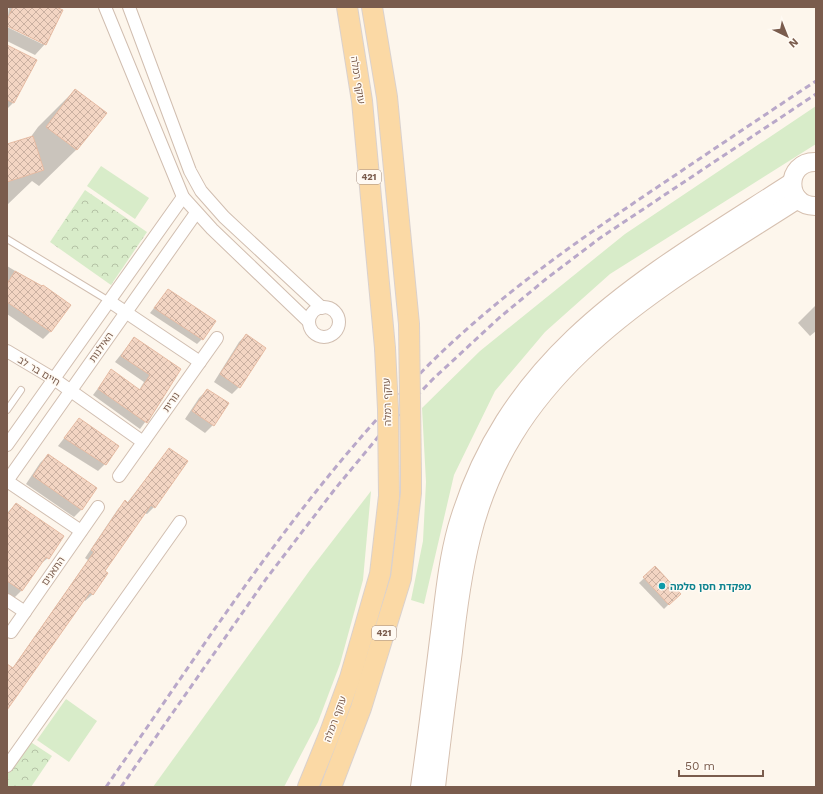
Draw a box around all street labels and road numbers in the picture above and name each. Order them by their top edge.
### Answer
street label: עוקף רמלה [349,55,367,105]
road number: 421 [357,170,381,184]
street label: האילנות [87,330,115,364]
street label: חיים בר לב [16,354,62,388]
street label: עוקף רמלה [381,378,393,426]
street label: נורית [160,390,182,414]
street label: התאנים [39,554,67,588]
road number: 421 [372,626,396,640]
street label: עוקף רמלה [322,694,348,743]

